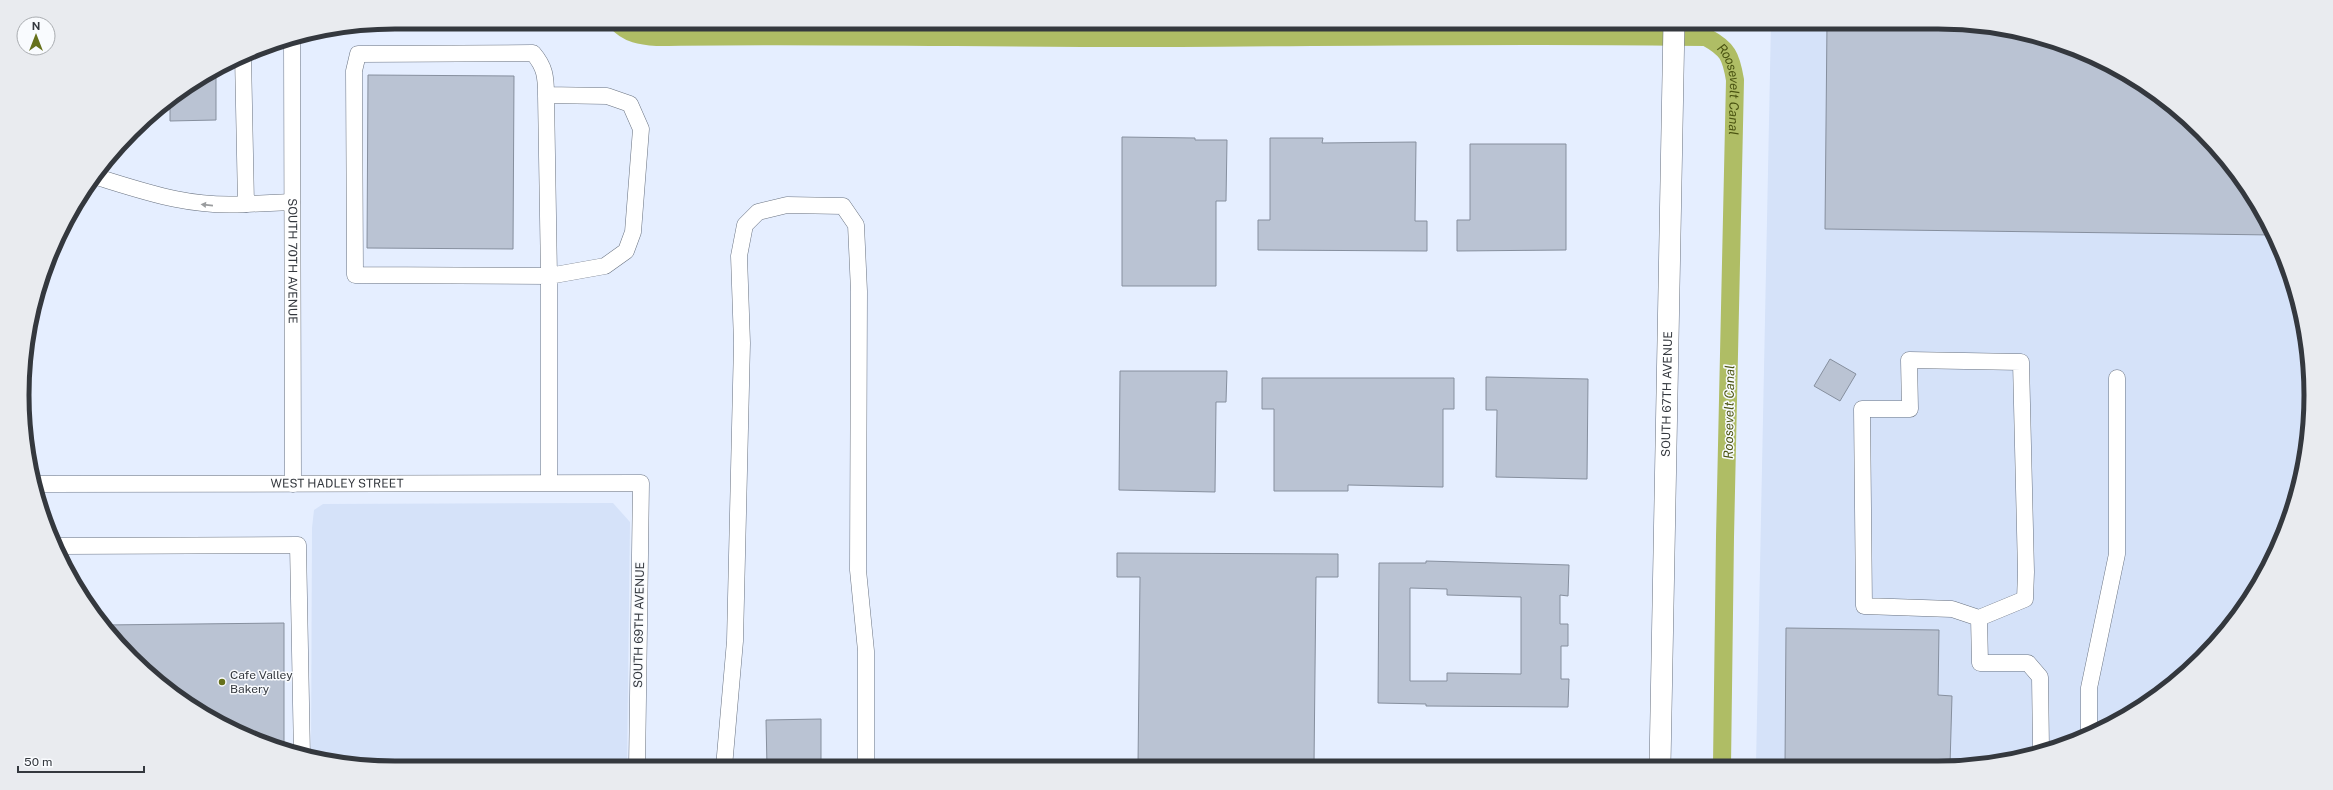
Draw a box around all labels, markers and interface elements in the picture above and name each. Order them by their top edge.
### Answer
north arrow [16,16,56,56]
text: N [32,20,40,32]
water label: Roosevelt Canal [1714,40,1743,135]
street label: SOUTH 70TH AVENUE [285,198,300,324]
one-way arrow [201,202,213,208]
street label: SOUTH 67TH AVENUE [1659,331,1675,457]
water label: Roosevelt Canal [1721,365,1737,459]
street label: WEST HADLEY STREET [270,476,404,491]
street label: SOUTH 69TH AVENUE [631,562,647,688]
place label: Cafe Valley Bakery [230,668,293,696]
marker: Cafe Valley Bakery [217,677,227,687]
scale bar [18,748,144,774]
text: 50 m [24,755,52,769]

